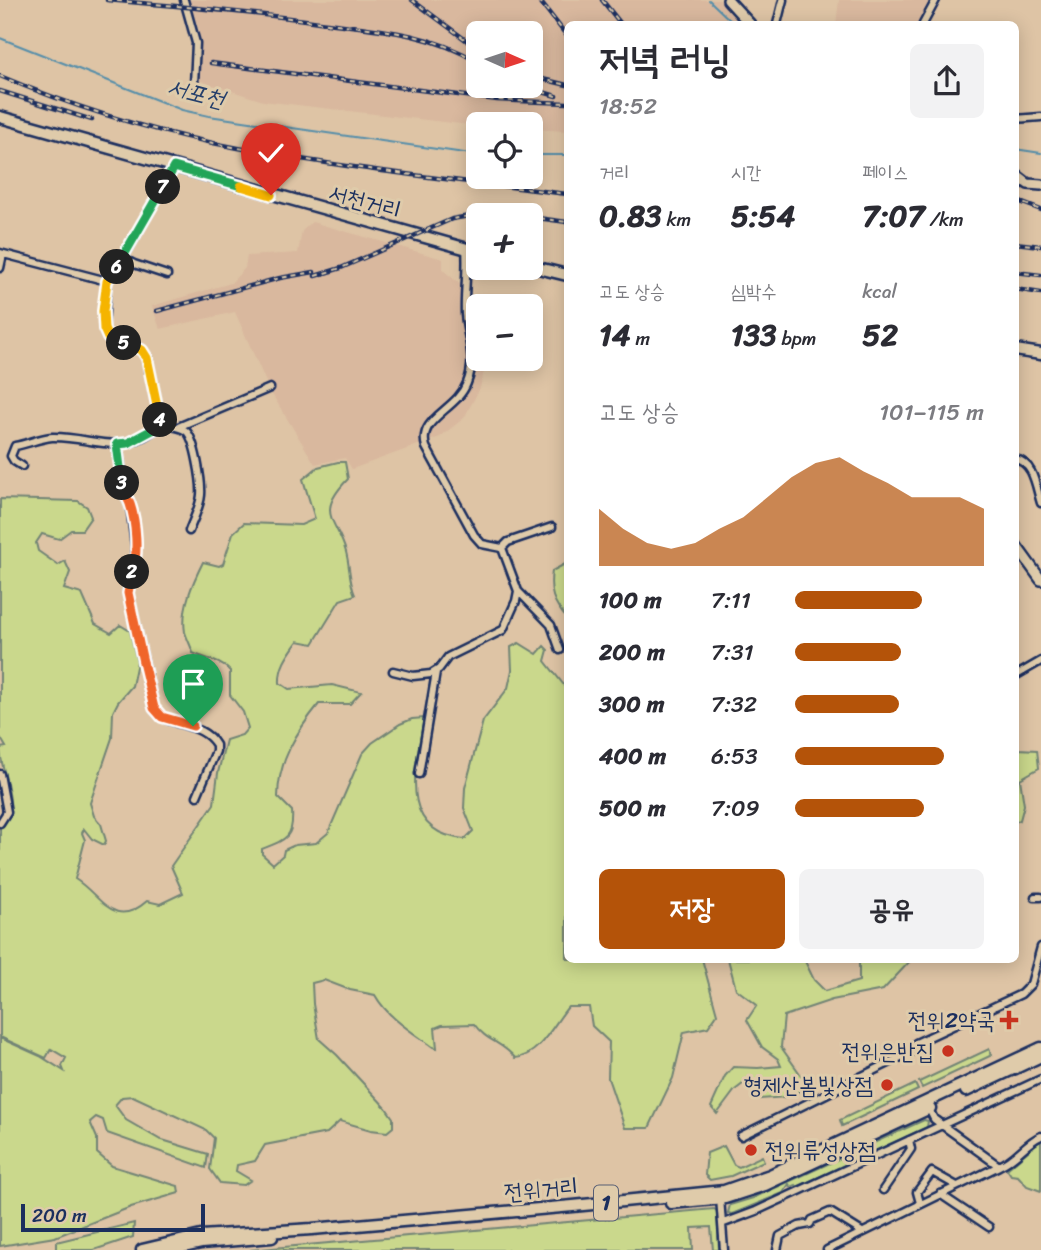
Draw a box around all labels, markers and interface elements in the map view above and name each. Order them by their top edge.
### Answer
north arrow [466,21,542,98]
map controls [466,21,543,371]
text: 저녁 러닝 [599,26,731,93]
button: share [910,44,984,118]
water label: 서포천 [163,66,232,121]
text: 18:52 [599,86,657,127]
button: locate [466,112,543,189]
pin [241,123,301,195]
icon: check [252,134,290,172]
text: 거리 [599,156,630,189]
text: 시간 [731,156,761,189]
text: 페이스 [862,156,908,189]
pin: 7 [146,170,180,204]
text: 7 [157,170,168,203]
street label: 서천거리 [324,172,406,231]
text: 0.83 [599,189,662,243]
text: 5:54 [731,189,795,243]
text: 7:07 [862,189,925,243]
button: + [466,203,543,280]
text: km [662,203,691,236]
text: /km [925,203,964,236]
pin: 6 [100,250,134,284]
text: 6 [111,250,122,283]
text: 고도 상승 [599,275,665,308]
text: 심박수 [731,275,777,308]
text: kcal [862,275,897,308]
button: − [466,294,543,371]
text: 14 [599,308,631,362]
text: 133 [731,308,776,362]
text: 52 [862,308,898,362]
text: m [631,322,650,355]
text: bpm [776,322,816,355]
pin: 5 [106,326,142,360]
text: 5 [118,326,129,359]
text: 고도 상승 [599,392,679,433]
text: 101–115 m [879,392,984,433]
pin: 4 [142,402,178,438]
text: 4 [154,403,165,436]
pin: 3 [104,466,140,500]
text: 3 [116,466,127,499]
pin: 2 [114,554,150,590]
text: 2 [126,555,137,588]
text: 100 m [599,580,662,621]
text: 7:11 [711,580,751,621]
text: 200 m [599,632,665,673]
text: 7:31 [711,632,754,673]
pin [163,654,223,726]
icon: arrive [174,665,212,703]
text: 300 m [599,684,664,725]
text: 7:32 [711,684,757,725]
text: 400 m [599,736,666,777]
text: 6:53 [711,736,758,777]
text: 500 m [599,788,666,829]
text: 7:09 [711,788,760,829]
button: 저장 [599,869,785,949]
button: 공유 [799,869,984,949]
place label: 전위2약국 [908,1000,995,1041]
marker: 전위2약국 [1001,1012,1017,1028]
place label: 전위은반집 [841,1031,934,1072]
marker: 전위은반집 [940,1043,956,1059]
place label: 형제산봄빛상점 [743,1065,873,1106]
marker: 형제산봄빛상점 [879,1077,895,1093]
place label: 전위류성상점 [765,1130,876,1171]
marker: 전위류성상점 [743,1142,759,1158]
street label: 전위거리 [502,1166,580,1213]
road number: 1 [594,1186,618,1220]
text: 200 m [32,1199,87,1232]
scale bar [21,1201,205,1233]

